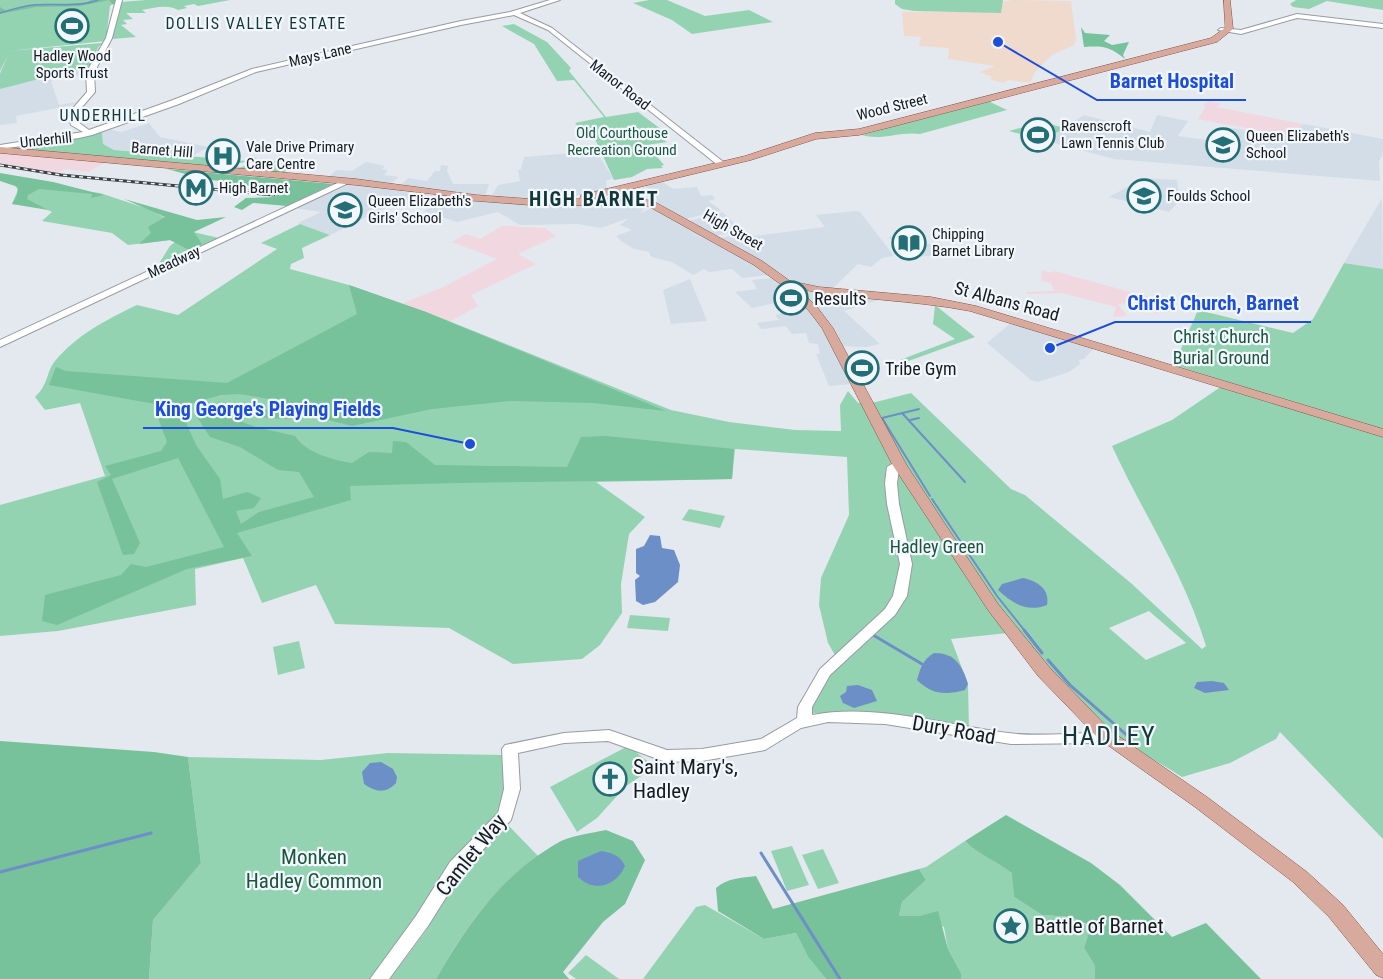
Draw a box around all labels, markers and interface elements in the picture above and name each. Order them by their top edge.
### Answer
sports icon: Hadley Wood Sports Trust [54,8,90,44]
district label: DOLLIS VALLEY ESTATE [165,14,347,33]
street label: Mays Lane [287,39,353,71]
place label: Hadley Wood Sports Trust [33,47,111,82]
street label: Manor Road [586,56,654,114]
callout: Barnet Hospital [1097,62,1246,100]
text: Barnet Hospital [1110,69,1234,93]
street label: Wood Street [855,90,929,124]
district label: UNDERHILL [59,106,147,125]
sports icon: Ravenscroft Lawn Tennis Club [1020,117,1056,153]
place label: Ravenscroft Lawn Tennis Club [1061,117,1164,152]
park label: Old Courthouse Recreation Ground [567,124,677,159]
school or university icon: Queen Elizabeth's School [1205,127,1241,163]
place label: Queen Elizabeth's School [1246,127,1350,162]
street label: Underhill [19,128,73,152]
street label: Barnet Hill [130,138,194,162]
hospital icon: Vale Drive Primary Care Centre [205,138,241,174]
place label: Vale Drive Primary Care Centre [246,138,354,173]
metro station icon: High Barnet [178,170,214,206]
school or university icon: Foulds School [1126,178,1162,214]
place label: High Barnet [219,179,289,197]
district label: HIGH BARNET [529,187,659,211]
place label: Foulds School [1167,187,1250,205]
school or university icon: Queen Elizabeth's Girls' School [327,192,363,228]
place label: Queen Elizabeth's Girls' School [368,192,472,227]
street label: High Street [700,206,766,254]
library icon: Chipping Barnet Library [891,225,927,261]
place label: Chipping Barnet Library [932,225,1015,260]
street label: Meadway [145,242,203,282]
street label: St Albans Road [952,277,1062,325]
sports icon: Results [773,280,809,316]
callout: Christ Church, Barnet [1115,284,1311,322]
place label: Results [814,288,867,309]
text: Christ Church, Barnet [1127,291,1299,315]
park label: Christ Church Burial Ground [1173,326,1269,368]
sports icon: Tribe Gym [844,350,880,386]
place label: Tribe Gym [885,358,956,379]
callout: King George's Playing Fields [143,390,393,428]
text: King George's Playing Fields [155,397,381,421]
park label: Hadley Green [890,536,984,557]
street label: Dury Road [910,711,998,749]
district label: HADLEY [1062,721,1156,751]
place label: Saint Mary's, Hadley [633,755,738,803]
church icon: Saint Mary's, Hadley [592,761,628,797]
street label: Camlet Way [431,809,511,901]
park label: Monken Hadley Common [246,845,382,893]
place icon: Battle of Barnet [993,908,1029,944]
place label: Battle of Barnet [1034,914,1164,938]

